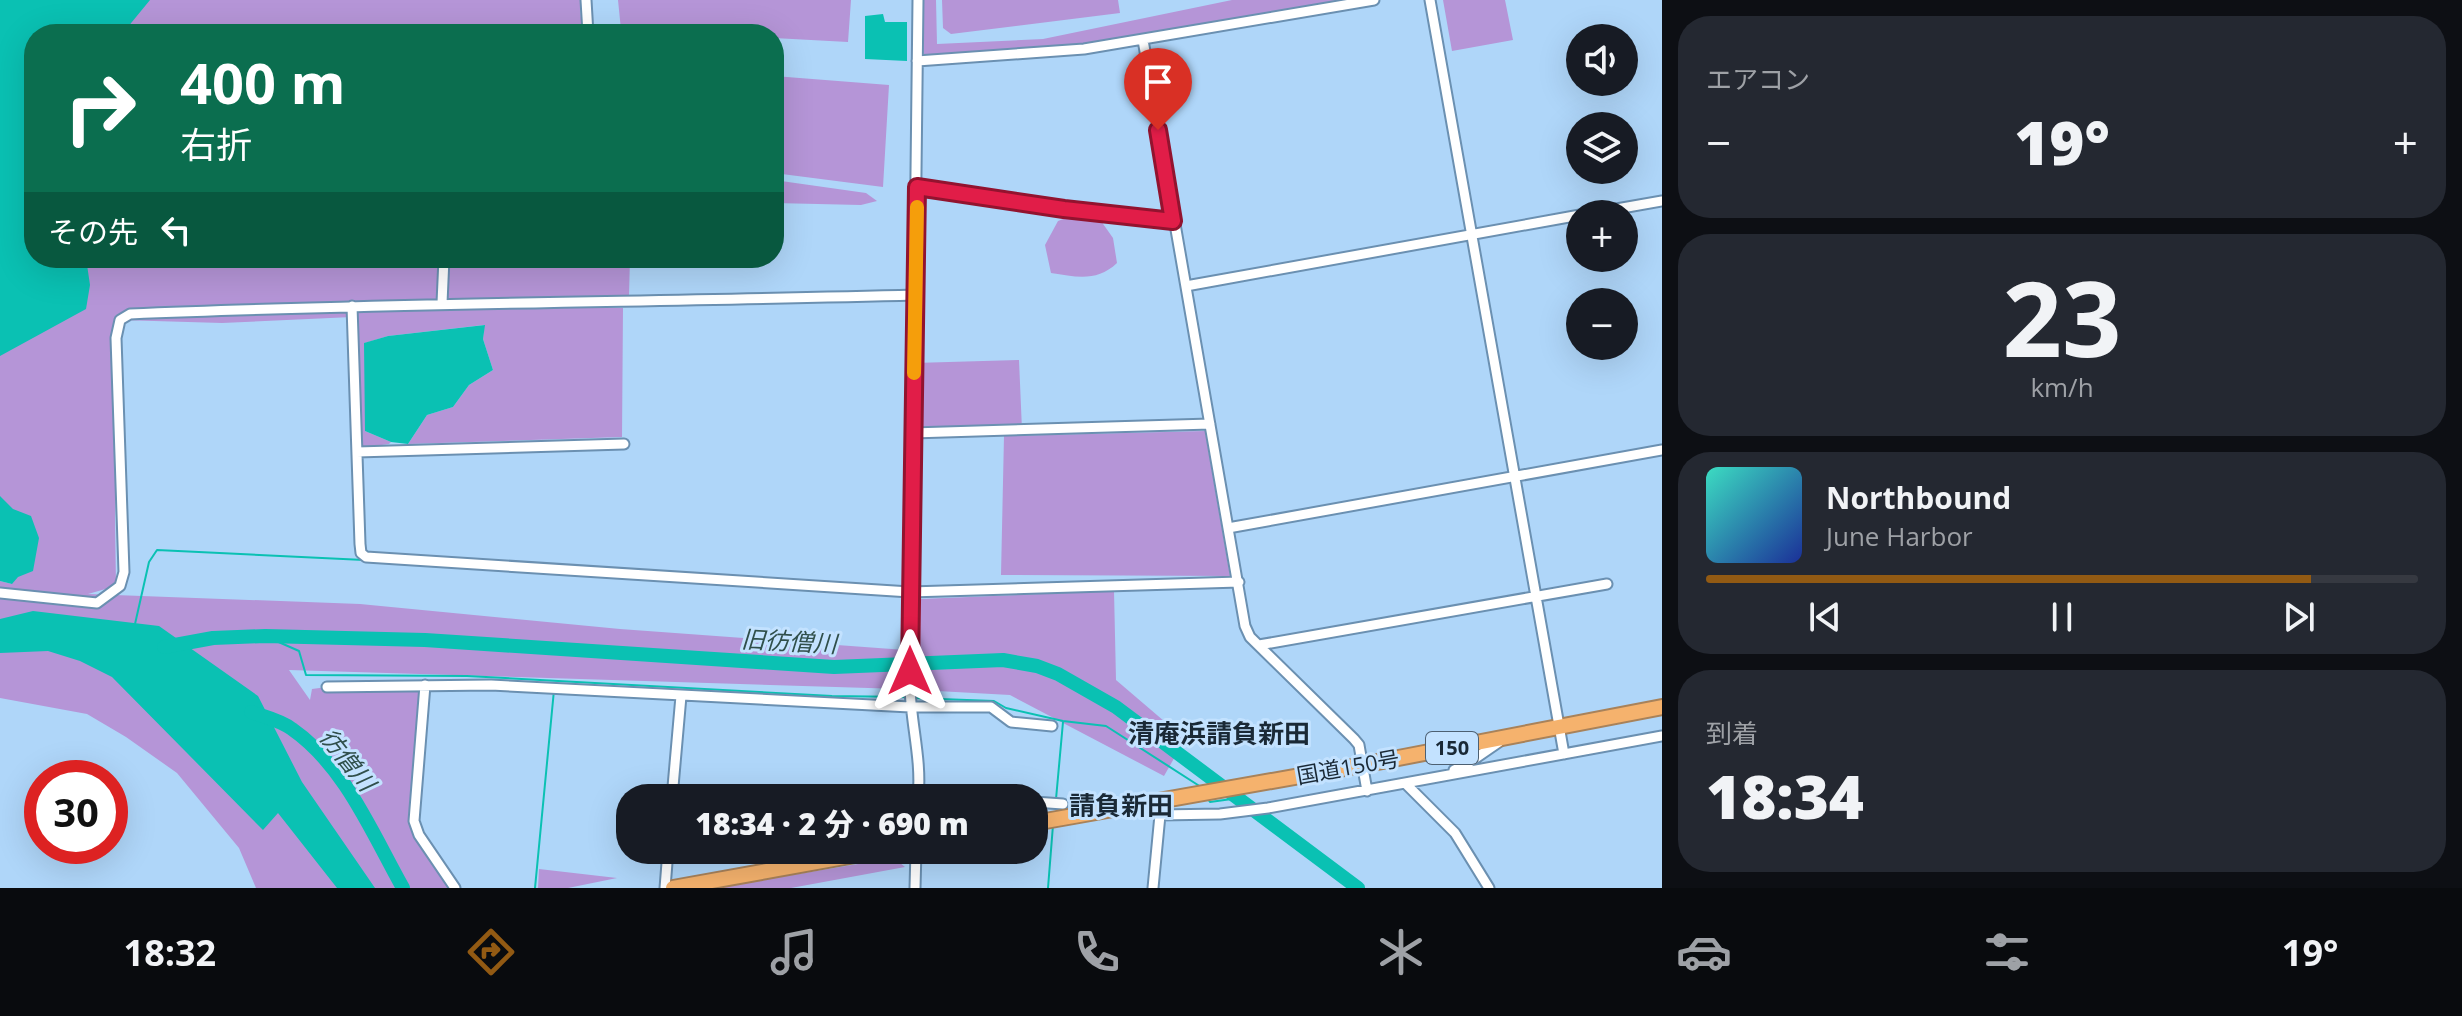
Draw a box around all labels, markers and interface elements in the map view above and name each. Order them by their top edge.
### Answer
map controls [1566,24,1638,360]
button: sound [1566,24,1638,96]
text: 400 m [180,44,346,120]
pin [1124,48,1192,130]
icon: right [48,56,152,160]
icon: arrive [1136,60,1180,104]
text: エアコン [1706,61,1810,97]
text: 19° [2014,101,2110,183]
button: layers [1566,112,1638,184]
text: − [1706,112,1731,172]
text: + [2393,112,2418,172]
text: 右折 [180,120,252,169]
button: + [1566,200,1638,272]
icon: left [154,208,198,252]
text: その先 [48,211,138,252]
text: 23 [2003,246,2121,387]
button: − [1566,288,1638,360]
text: km/h [2030,369,2094,405]
text: Northbound [1826,477,2011,518]
text: June Harbor [1826,518,1973,554]
icon: previous [1803,595,1847,639]
icon: pause [2040,595,2084,639]
icon: next [2277,595,2321,639]
water label: 旧彷僧川 [740,622,841,660]
position arrow [868,629,952,713]
district label: 清庵浜請負新田 [1128,715,1310,751]
text: 到着 [1706,715,1758,751]
water label: 彷僧川 [313,721,386,800]
road number: 150 [1426,732,1478,764]
street label: 国道150号 [1294,742,1402,790]
text: 18:34 [1706,755,1864,837]
speed limit sign: 30 [24,760,128,864]
district label: 請負新田 [1069,787,1173,823]
text: 18:34 · 2 分 · 690 m [695,803,969,844]
icon: directions [463,924,519,980]
icon: music [766,924,822,980]
icon: phone [1069,924,1125,980]
icon: climate [1373,924,1429,980]
icon: car [1676,924,1732,980]
icon: filters [1979,924,2035,980]
text: 18:32 [124,928,216,977]
text: 19° [2282,928,2338,977]

